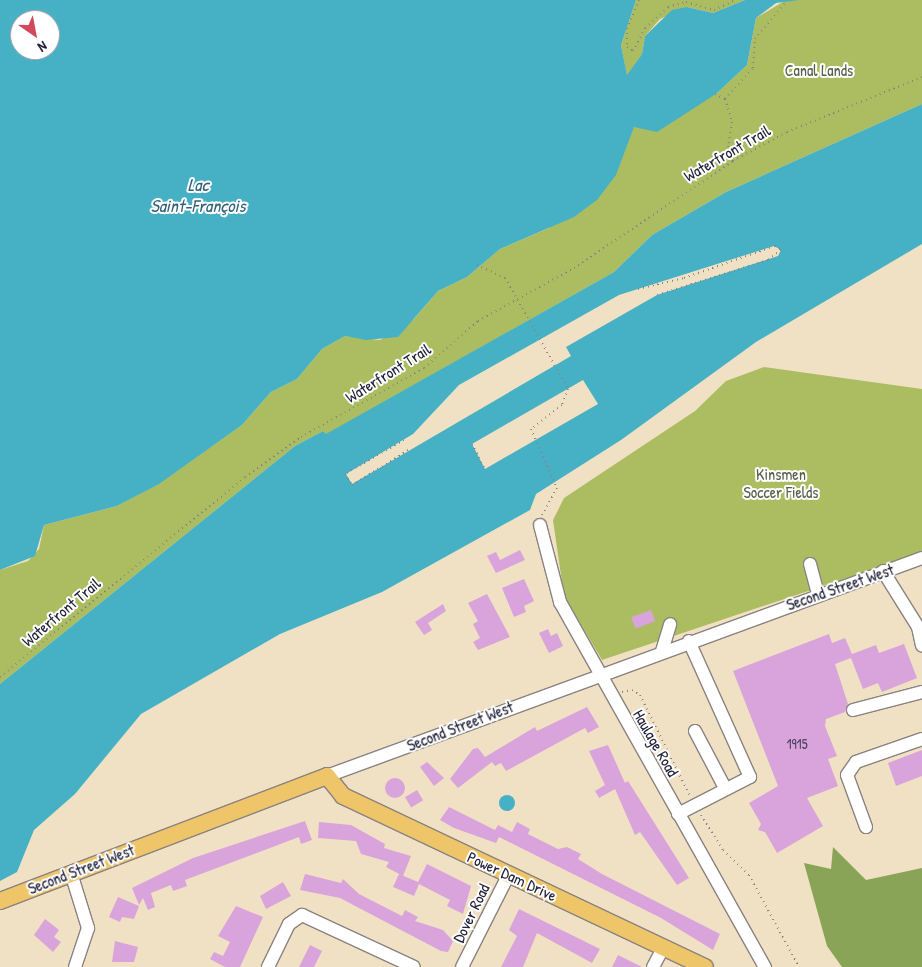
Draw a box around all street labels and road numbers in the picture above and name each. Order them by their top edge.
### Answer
street label: Waterfront Trail [680,121,774,185]
street label: Waterfront Trail [342,339,434,407]
street label: Second Street West [784,560,896,614]
street label: Waterfront Trail [18,574,104,650]
street label: Second Street West [404,697,516,755]
street label: Haulage Road [629,706,683,780]
street label: Second Street West [25,840,137,898]
street label: Power Dam Drive [464,847,560,905]
street label: Dover Road [449,881,493,945]

